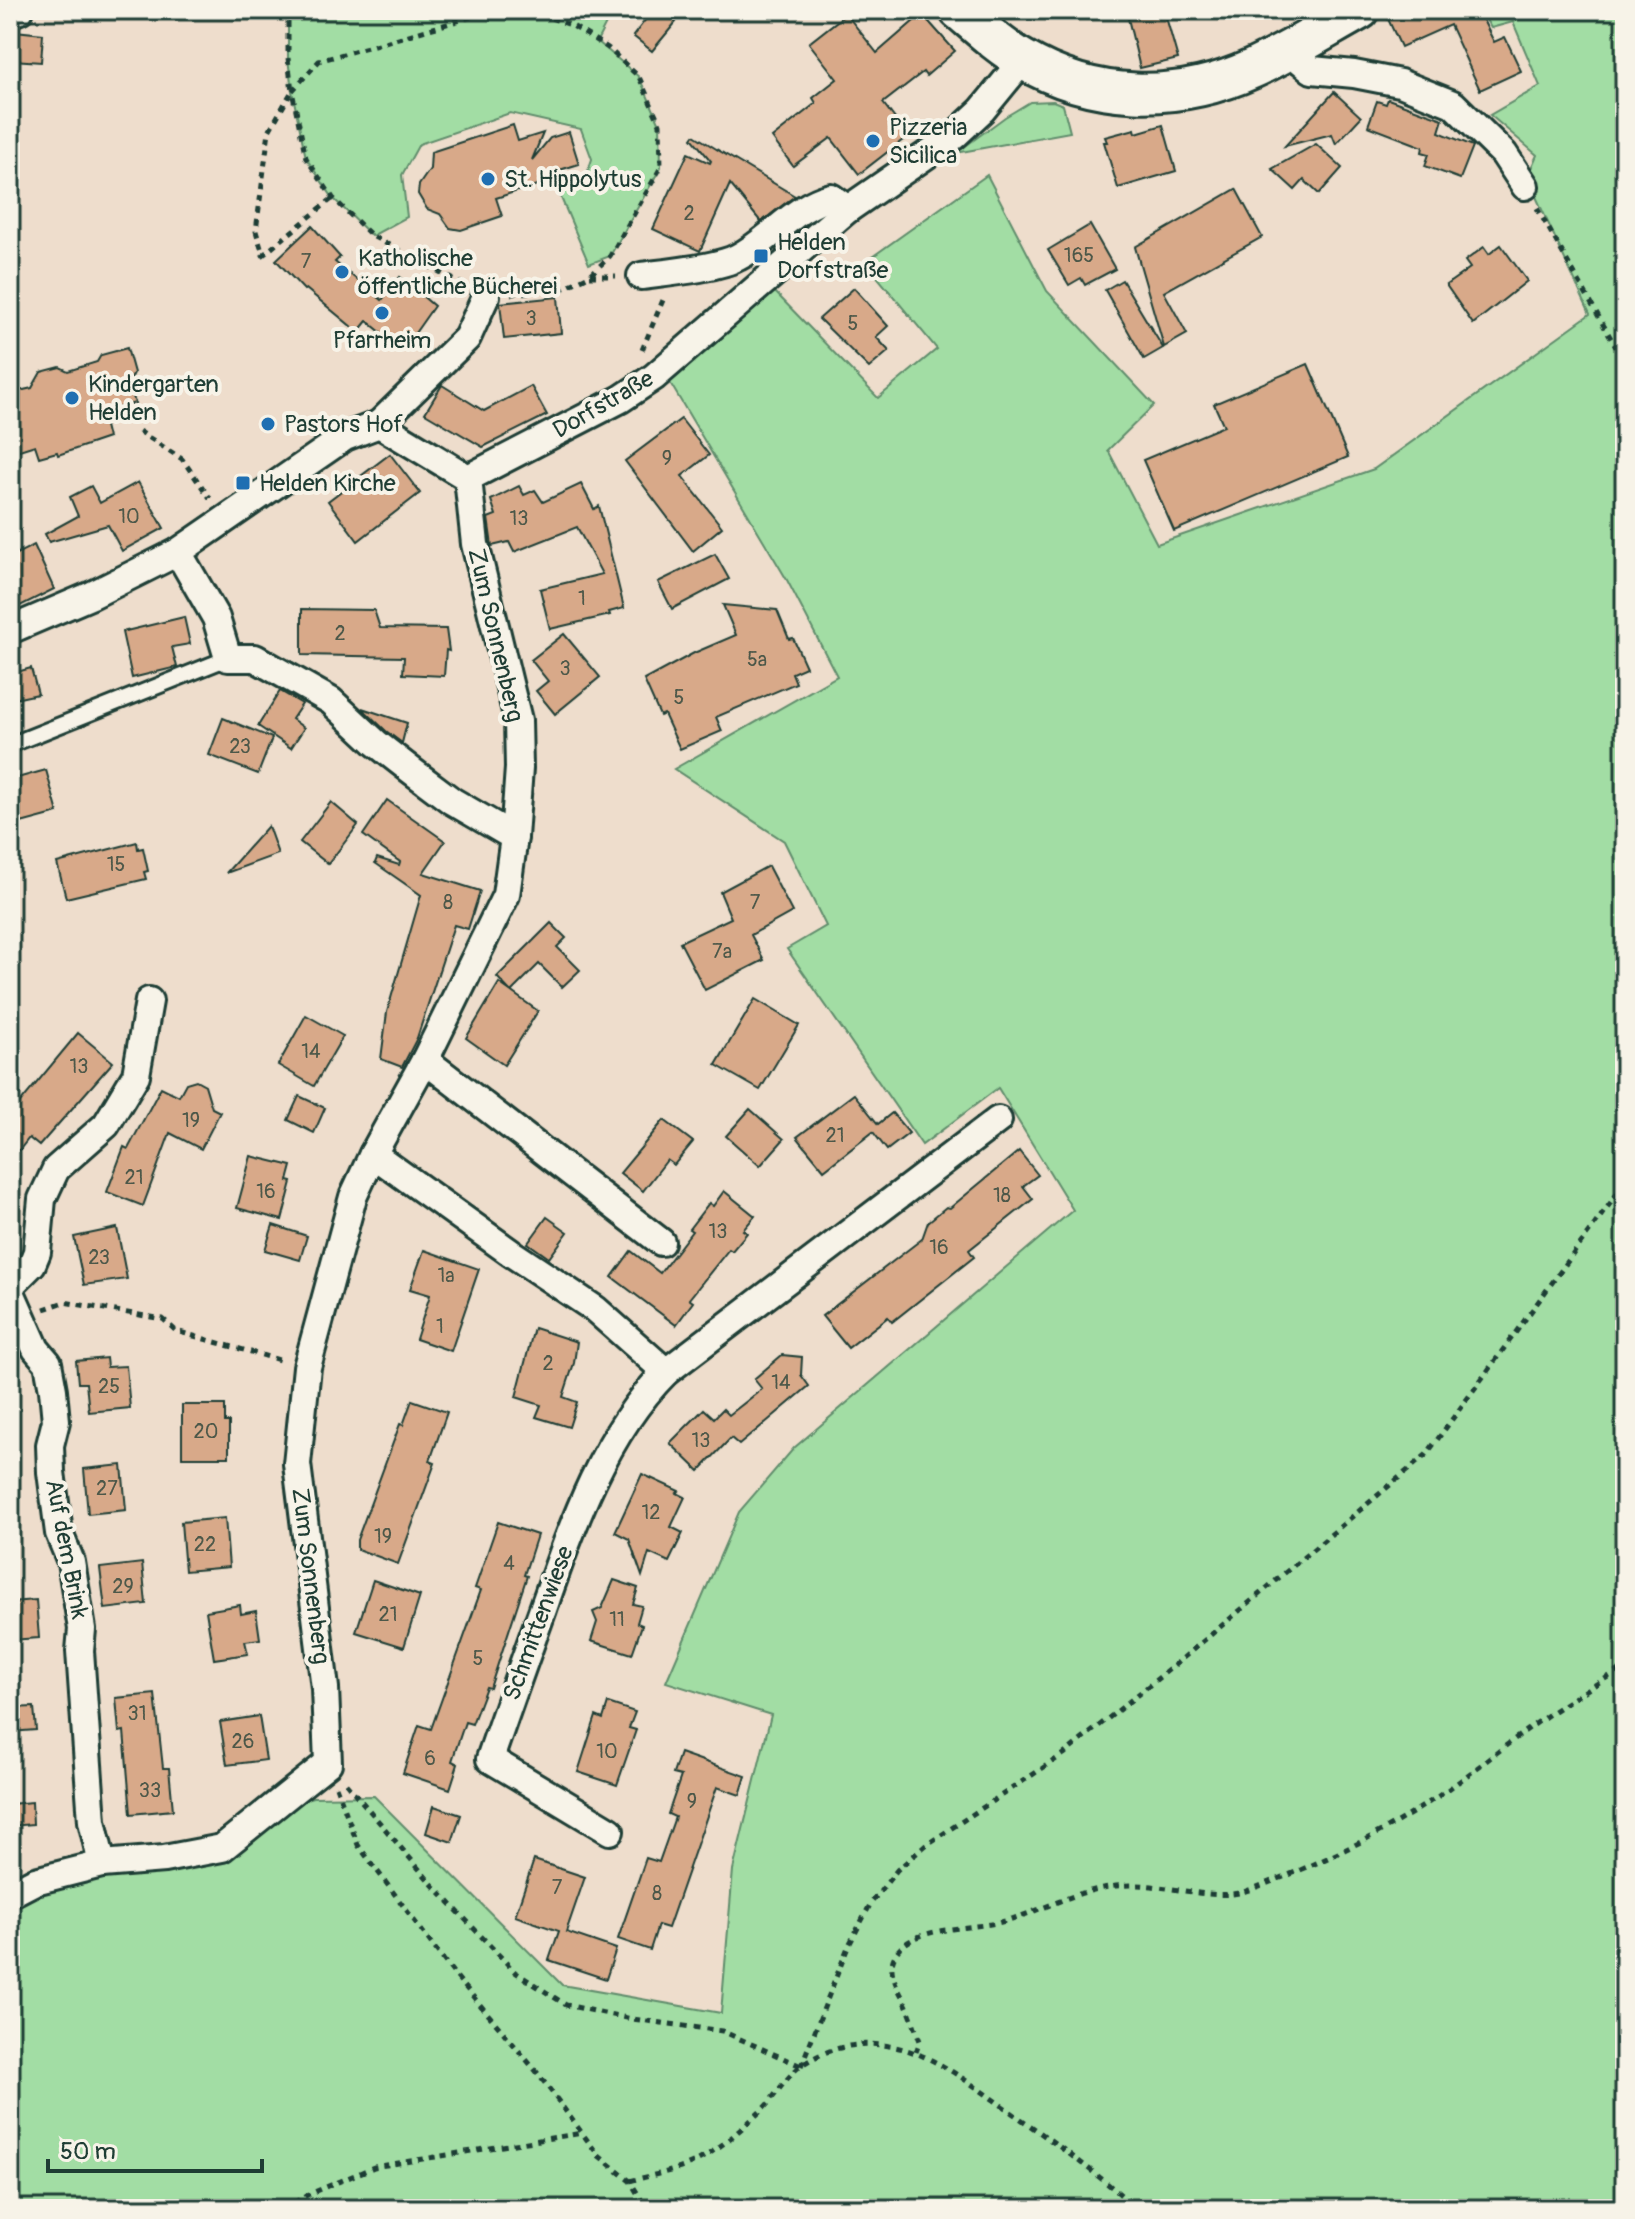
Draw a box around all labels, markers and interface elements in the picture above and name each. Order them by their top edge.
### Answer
place label: Pizzeria Sicilica [889,113,967,170]
marker: Pizzeria Sicilica [864,132,882,150]
place label: St. Hippolytus [504,165,642,194]
marker: St. Hippolytus [479,170,497,188]
house number: 2 [683,201,695,226]
place label: Helden Dorfstraße [777,228,888,285]
house number: 165 [1064,243,1094,268]
place label: Katholische öffentliche Bücherei [358,244,557,301]
marker: Helden Dorfstraße [752,247,770,265]
house number: 7 [301,249,312,274]
marker: Katholische öffentliche Bücherei [333,263,351,281]
marker: Pfarrheim [373,304,391,322]
house number: 3 [525,306,537,331]
house number: 5 [848,311,858,336]
place label: Pfarrheim [333,326,431,355]
street label: Dorfstraße [548,364,659,445]
place label: Kindergarten Helden [88,370,219,427]
marker: Kindergarten Helden [63,389,81,407]
place label: Pastors Hof [284,410,403,439]
marker: Pastors Hof [259,415,277,433]
house number: 9 [662,446,672,471]
place label: Helden Kirche [259,469,396,498]
marker: Helden Kirche [234,474,252,492]
house number: 10 [118,504,140,529]
house number: 13 [510,506,528,531]
street label: Zum Sonnenberg [461,545,530,725]
house number: 1 [578,586,586,611]
house number: 2 [334,621,346,646]
house number: 5a [747,647,767,672]
house number: 3 [559,656,571,681]
house number: 5 [674,685,684,710]
house number: 23 [229,734,251,759]
house number: 15 [107,852,125,877]
house number: 8 [443,890,453,915]
house number: 7 [750,890,761,915]
house number: 7a [712,939,732,964]
house number: 14 [301,1039,321,1064]
house number: 13 [70,1054,88,1079]
house number: 19 [182,1108,200,1133]
house number: 21 [826,1123,845,1148]
house number: 21 [125,1165,144,1190]
house number: 16 [256,1179,276,1204]
house number: 18 [993,1183,1011,1208]
house number: 13 [709,1219,727,1244]
house number: 16 [929,1235,949,1260]
house number: 23 [88,1245,110,1270]
house number: 1a [437,1263,455,1288]
house number: 1 [436,1314,444,1339]
house number: 2 [542,1351,554,1376]
house number: 14 [771,1370,791,1395]
house number: 25 [98,1374,120,1399]
house number: 20 [194,1419,218,1444]
house number: 13 [692,1428,710,1453]
house number: 27 [96,1476,118,1501]
street label: Auf dem Brink [39,1477,94,1621]
street label: Zum Sonnenberg [285,1486,336,1666]
house number: 12 [642,1500,661,1525]
house number: 19 [374,1524,392,1549]
house number: 22 [194,1532,216,1557]
street label: Schmittenwiese [497,1542,580,1704]
house number: 4 [503,1551,515,1576]
house number: 29 [112,1574,134,1599]
house number: 21 [379,1602,398,1627]
house number: 11 [609,1607,625,1632]
house number: 5 [473,1646,483,1671]
house number: 31 [128,1701,146,1726]
house number: 26 [232,1729,254,1754]
house number: 10 [596,1739,618,1764]
house number: 6 [424,1746,436,1771]
house number: 33 [139,1778,161,1803]
house number: 9 [687,1789,697,1814]
house number: 7 [552,1875,563,1900]
house number: 8 [652,1881,662,1906]
scale bar [48,2123,262,2173]
text: 50 m [60,2137,116,2166]

